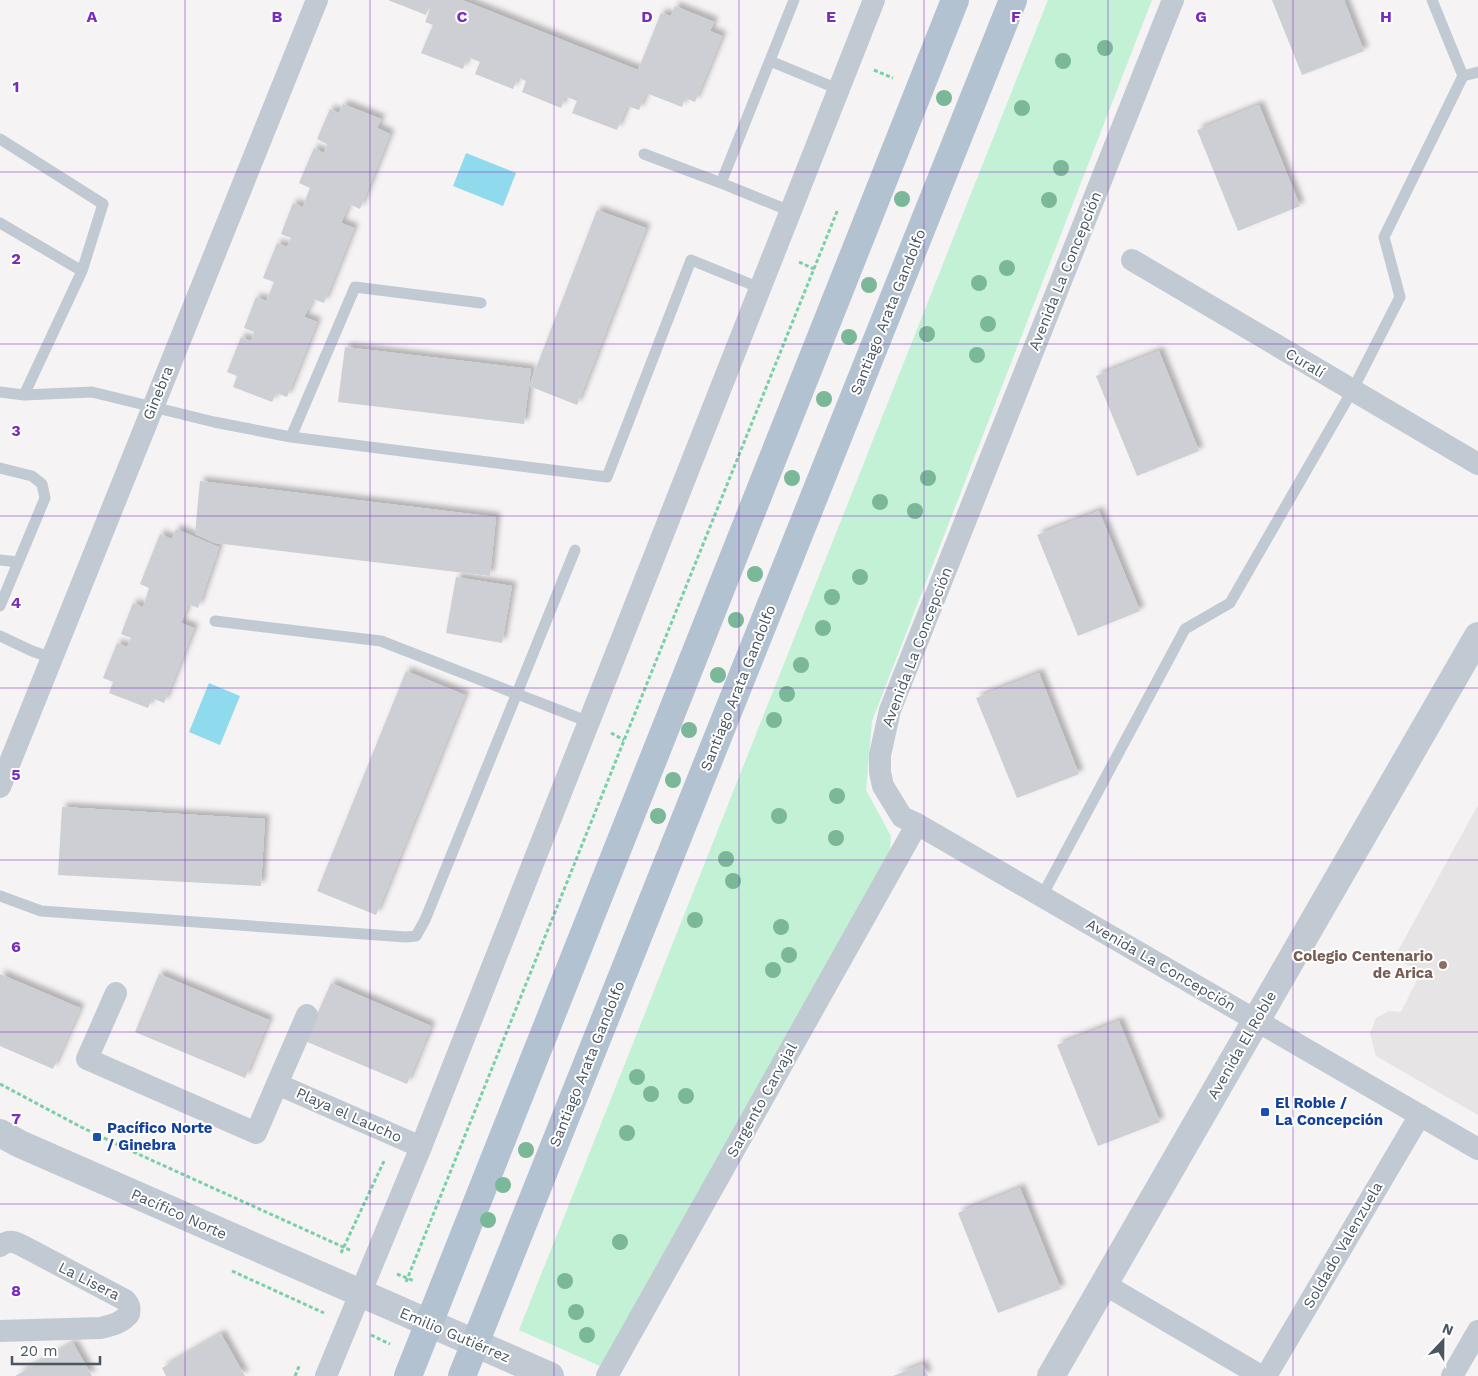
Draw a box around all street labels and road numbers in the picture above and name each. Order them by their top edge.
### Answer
street label: Avenida La Concepción [1025,189,1105,353]
street label: Santiago Arata Gandolfo [846,226,930,398]
street label: Curalí [1282,344,1328,382]
street label: Ginebra [139,363,177,423]
street label: Avenida La Concepción [878,565,956,729]
street label: Santiago Arata Gandolfo [696,602,780,774]
street label: Avenida La Concepción [1083,915,1239,1015]
street label: Santiago Arata Gandolfo [545,978,629,1150]
street label: Avenida El Roble [1204,988,1280,1102]
street label: Sargento Carvajal [723,1039,801,1160]
street label: Playa el Laucho [293,1084,405,1146]
street label: Soldado Valenzuela [1299,1178,1387,1311]
street label: Pacífico Norte [128,1185,230,1243]
street label: La Lisera [55,1258,123,1304]
street label: Emilio Gutiérrez [397,1304,513,1366]

